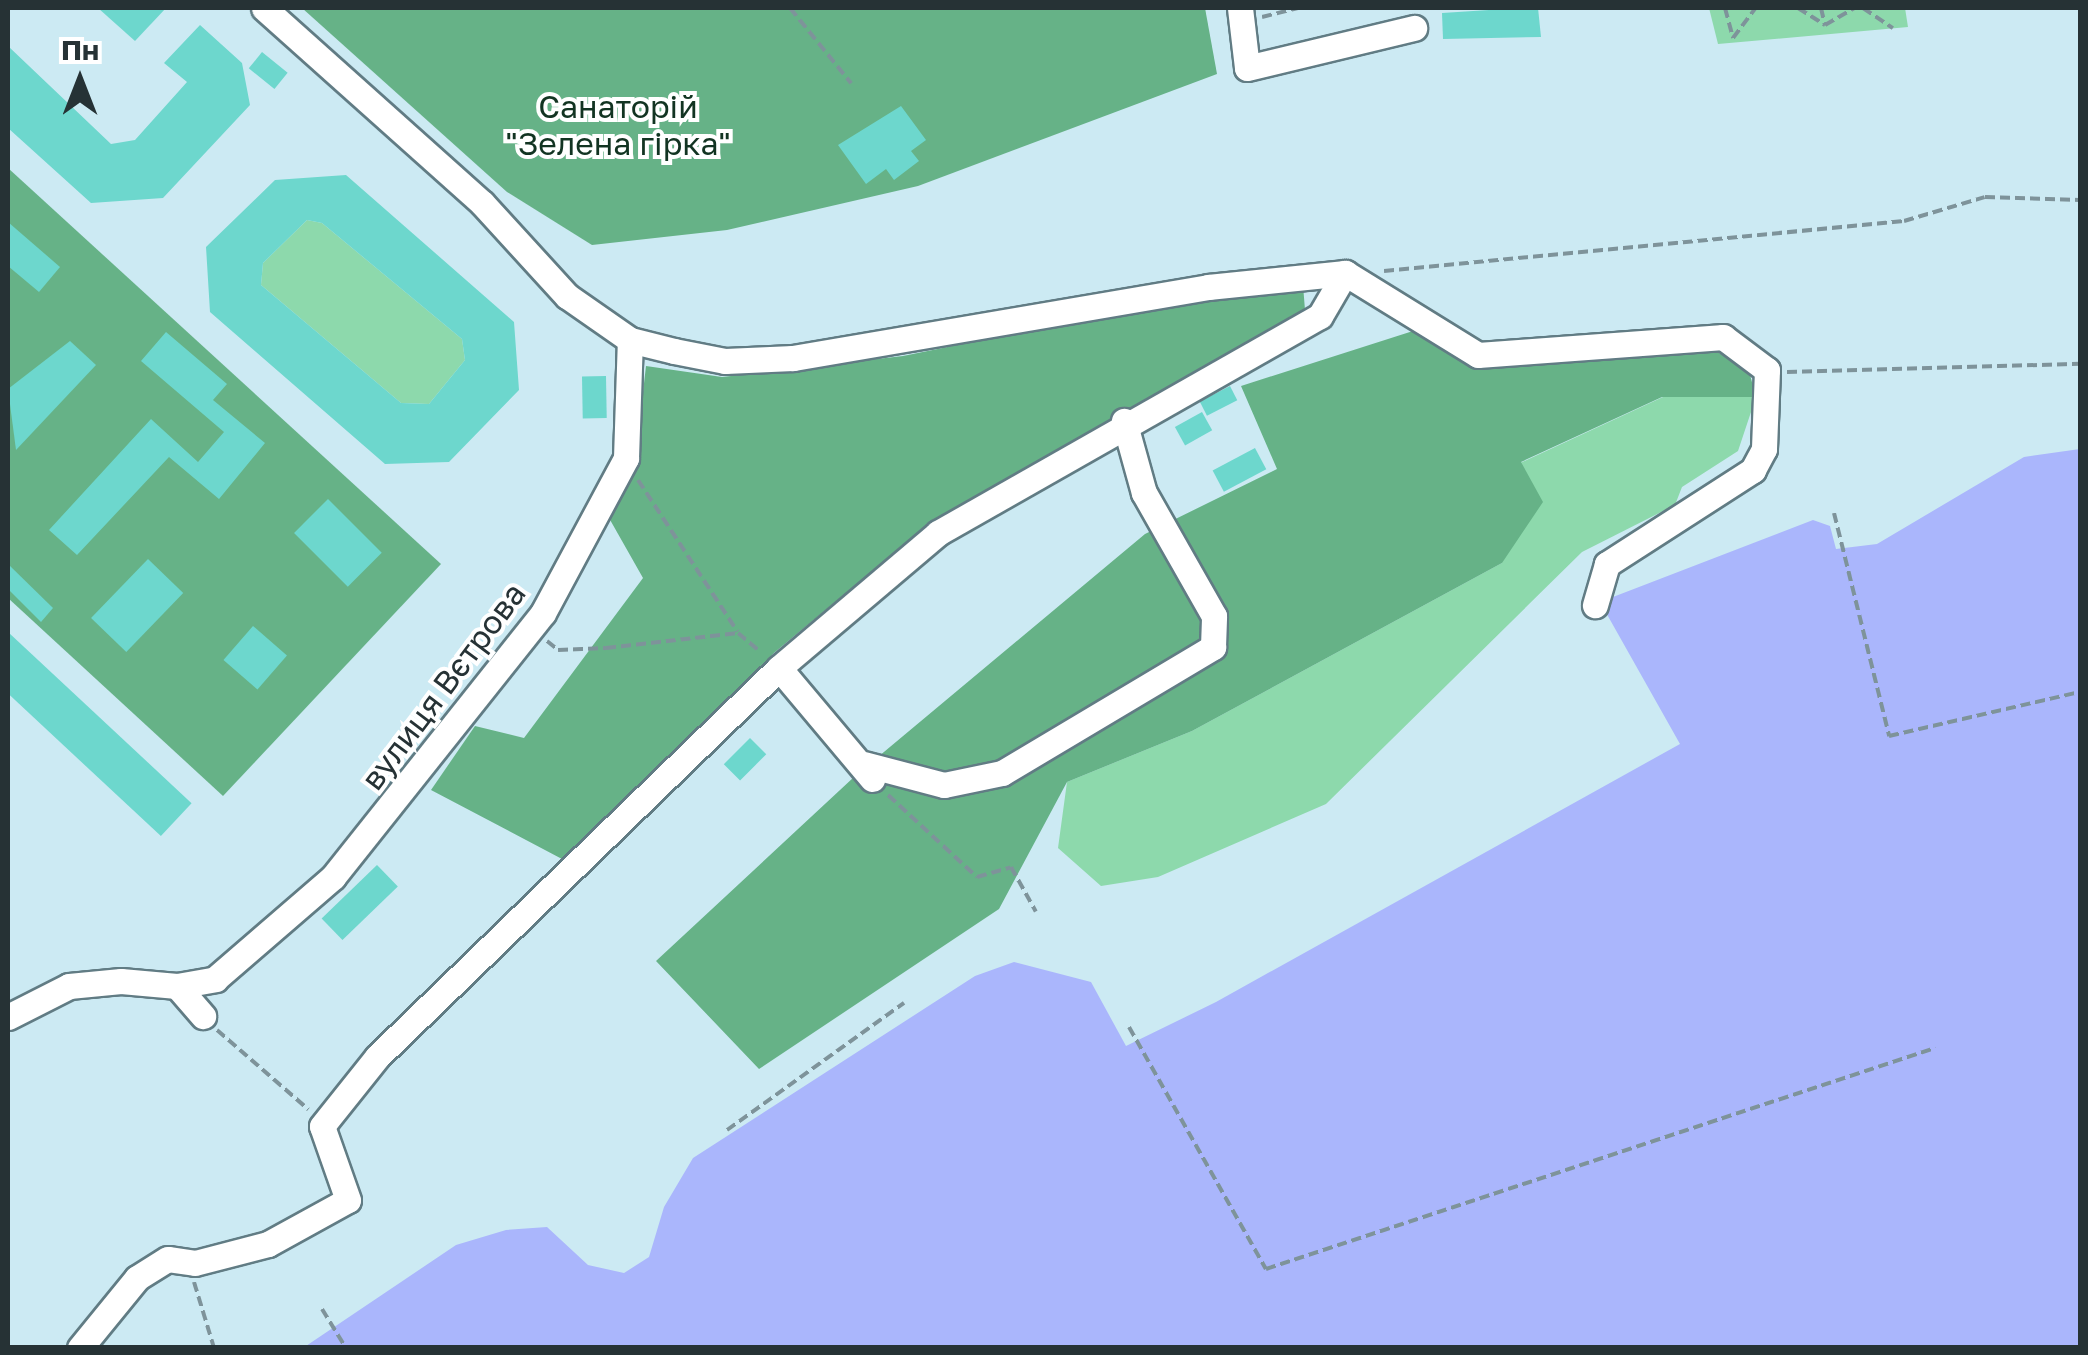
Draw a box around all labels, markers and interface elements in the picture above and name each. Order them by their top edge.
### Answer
north arrow [30,30,130,130]
text: Пн [61,33,99,66]
park label: Санаторій "Зелена гірка" [505,88,731,163]
street label: вулиця Вєтрова [353,575,533,797]

